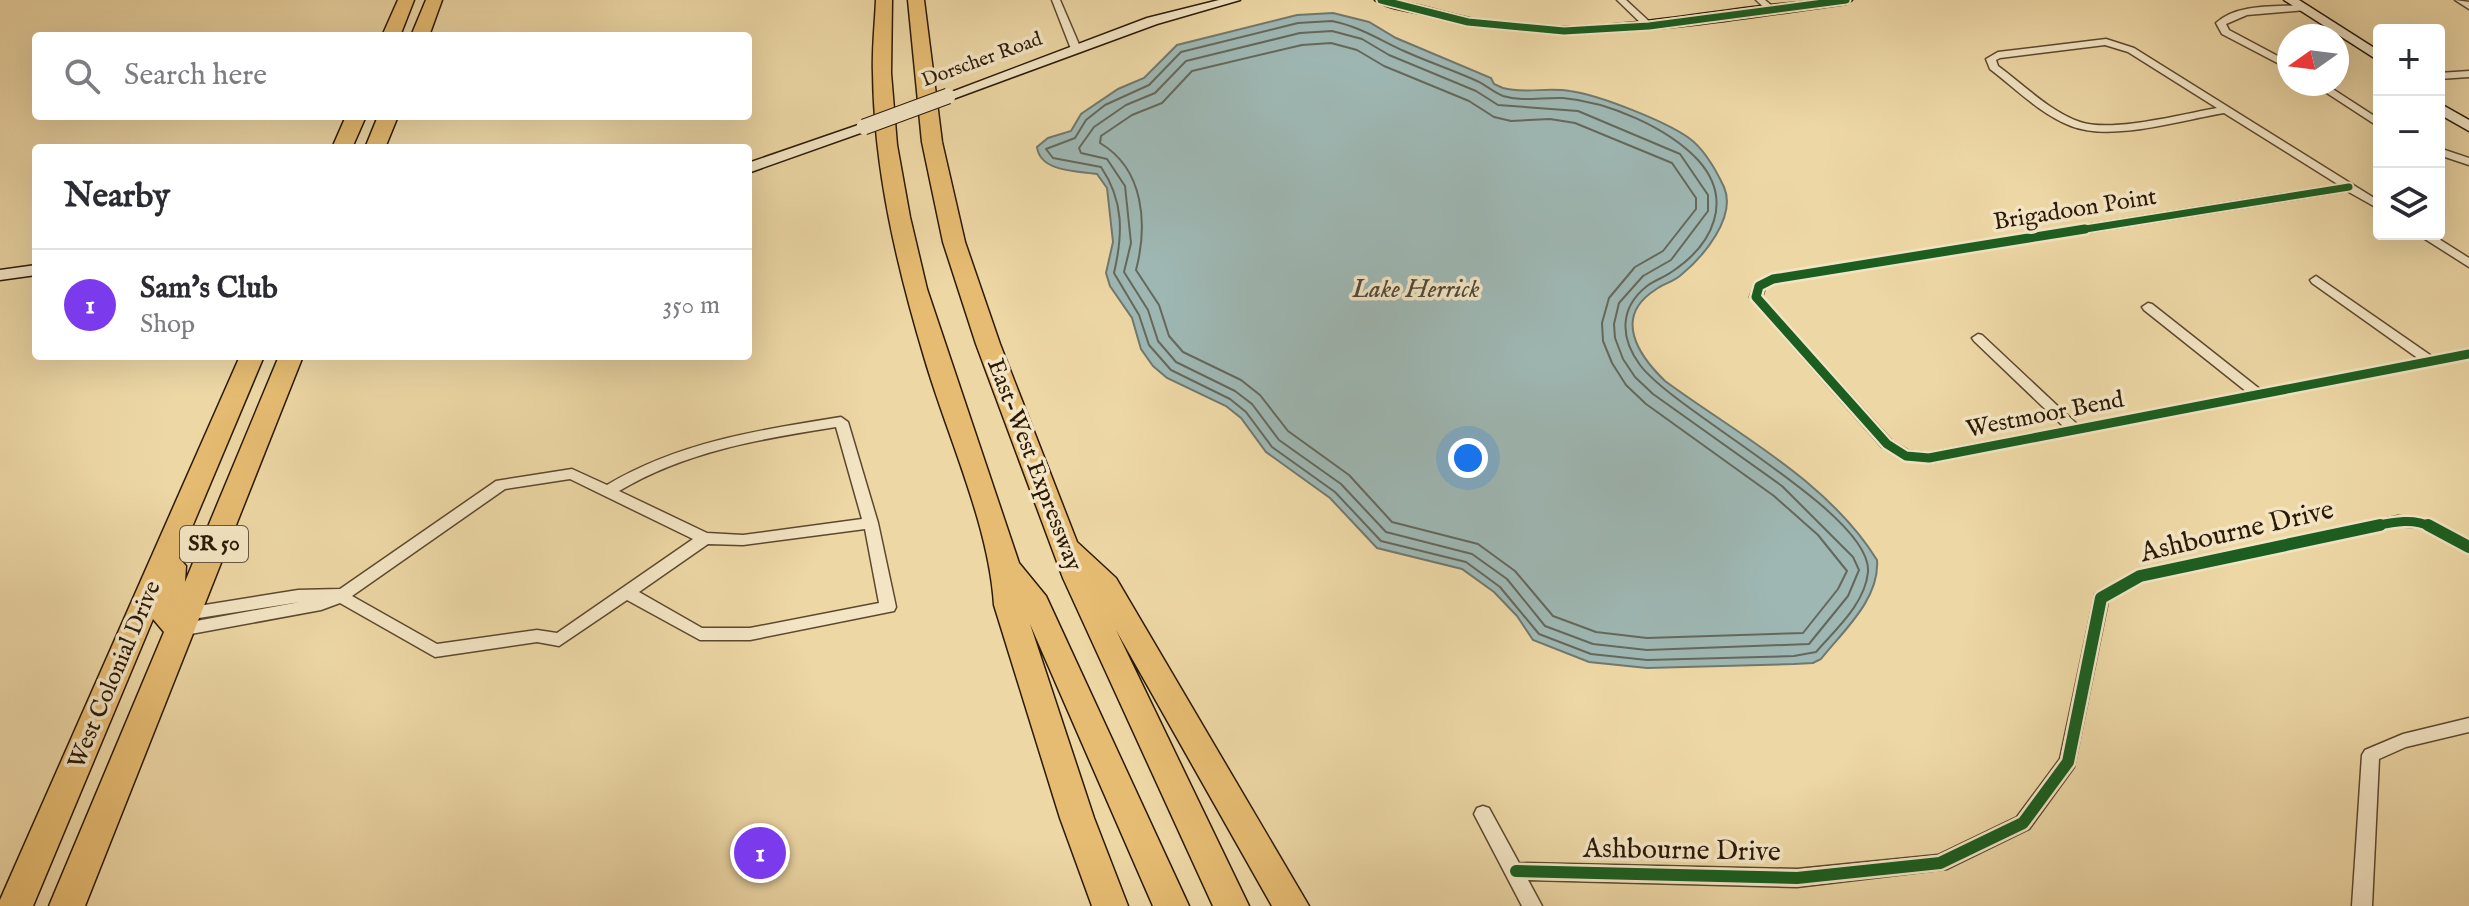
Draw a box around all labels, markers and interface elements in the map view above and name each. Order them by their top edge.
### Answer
north arrow [2277,24,2349,96]
map controls [2373,24,2445,240]
button: + [2373,24,2445,96]
street label: Dorscher Road [918,27,1046,93]
search box [32,32,752,120]
icon: search [60,54,104,98]
text: Search here [124,57,267,95]
button: − [2373,96,2445,168]
button: layers [2373,168,2445,240]
text: Nearby [64,175,170,218]
street label: Brigadoon Point [1991,182,2159,238]
text: Sam's Club [140,270,278,308]
water label: Lake Herrick [1351,273,1480,306]
text: 1 [85,289,95,322]
text: 350 m [662,289,720,322]
text: Shop [140,308,195,341]
street label: East-West Expressway [979,354,1089,576]
street label: Westmoor Bend [1963,384,2127,445]
your location [1448,438,1488,478]
street label: Ashbourne Drive [2136,493,2337,571]
road number: SR 50 [180,526,248,562]
street label: West Colonial Drive [61,576,169,774]
pin: 1 [734,823,786,883]
street label: Ashbourne Drive [1582,832,1781,870]

